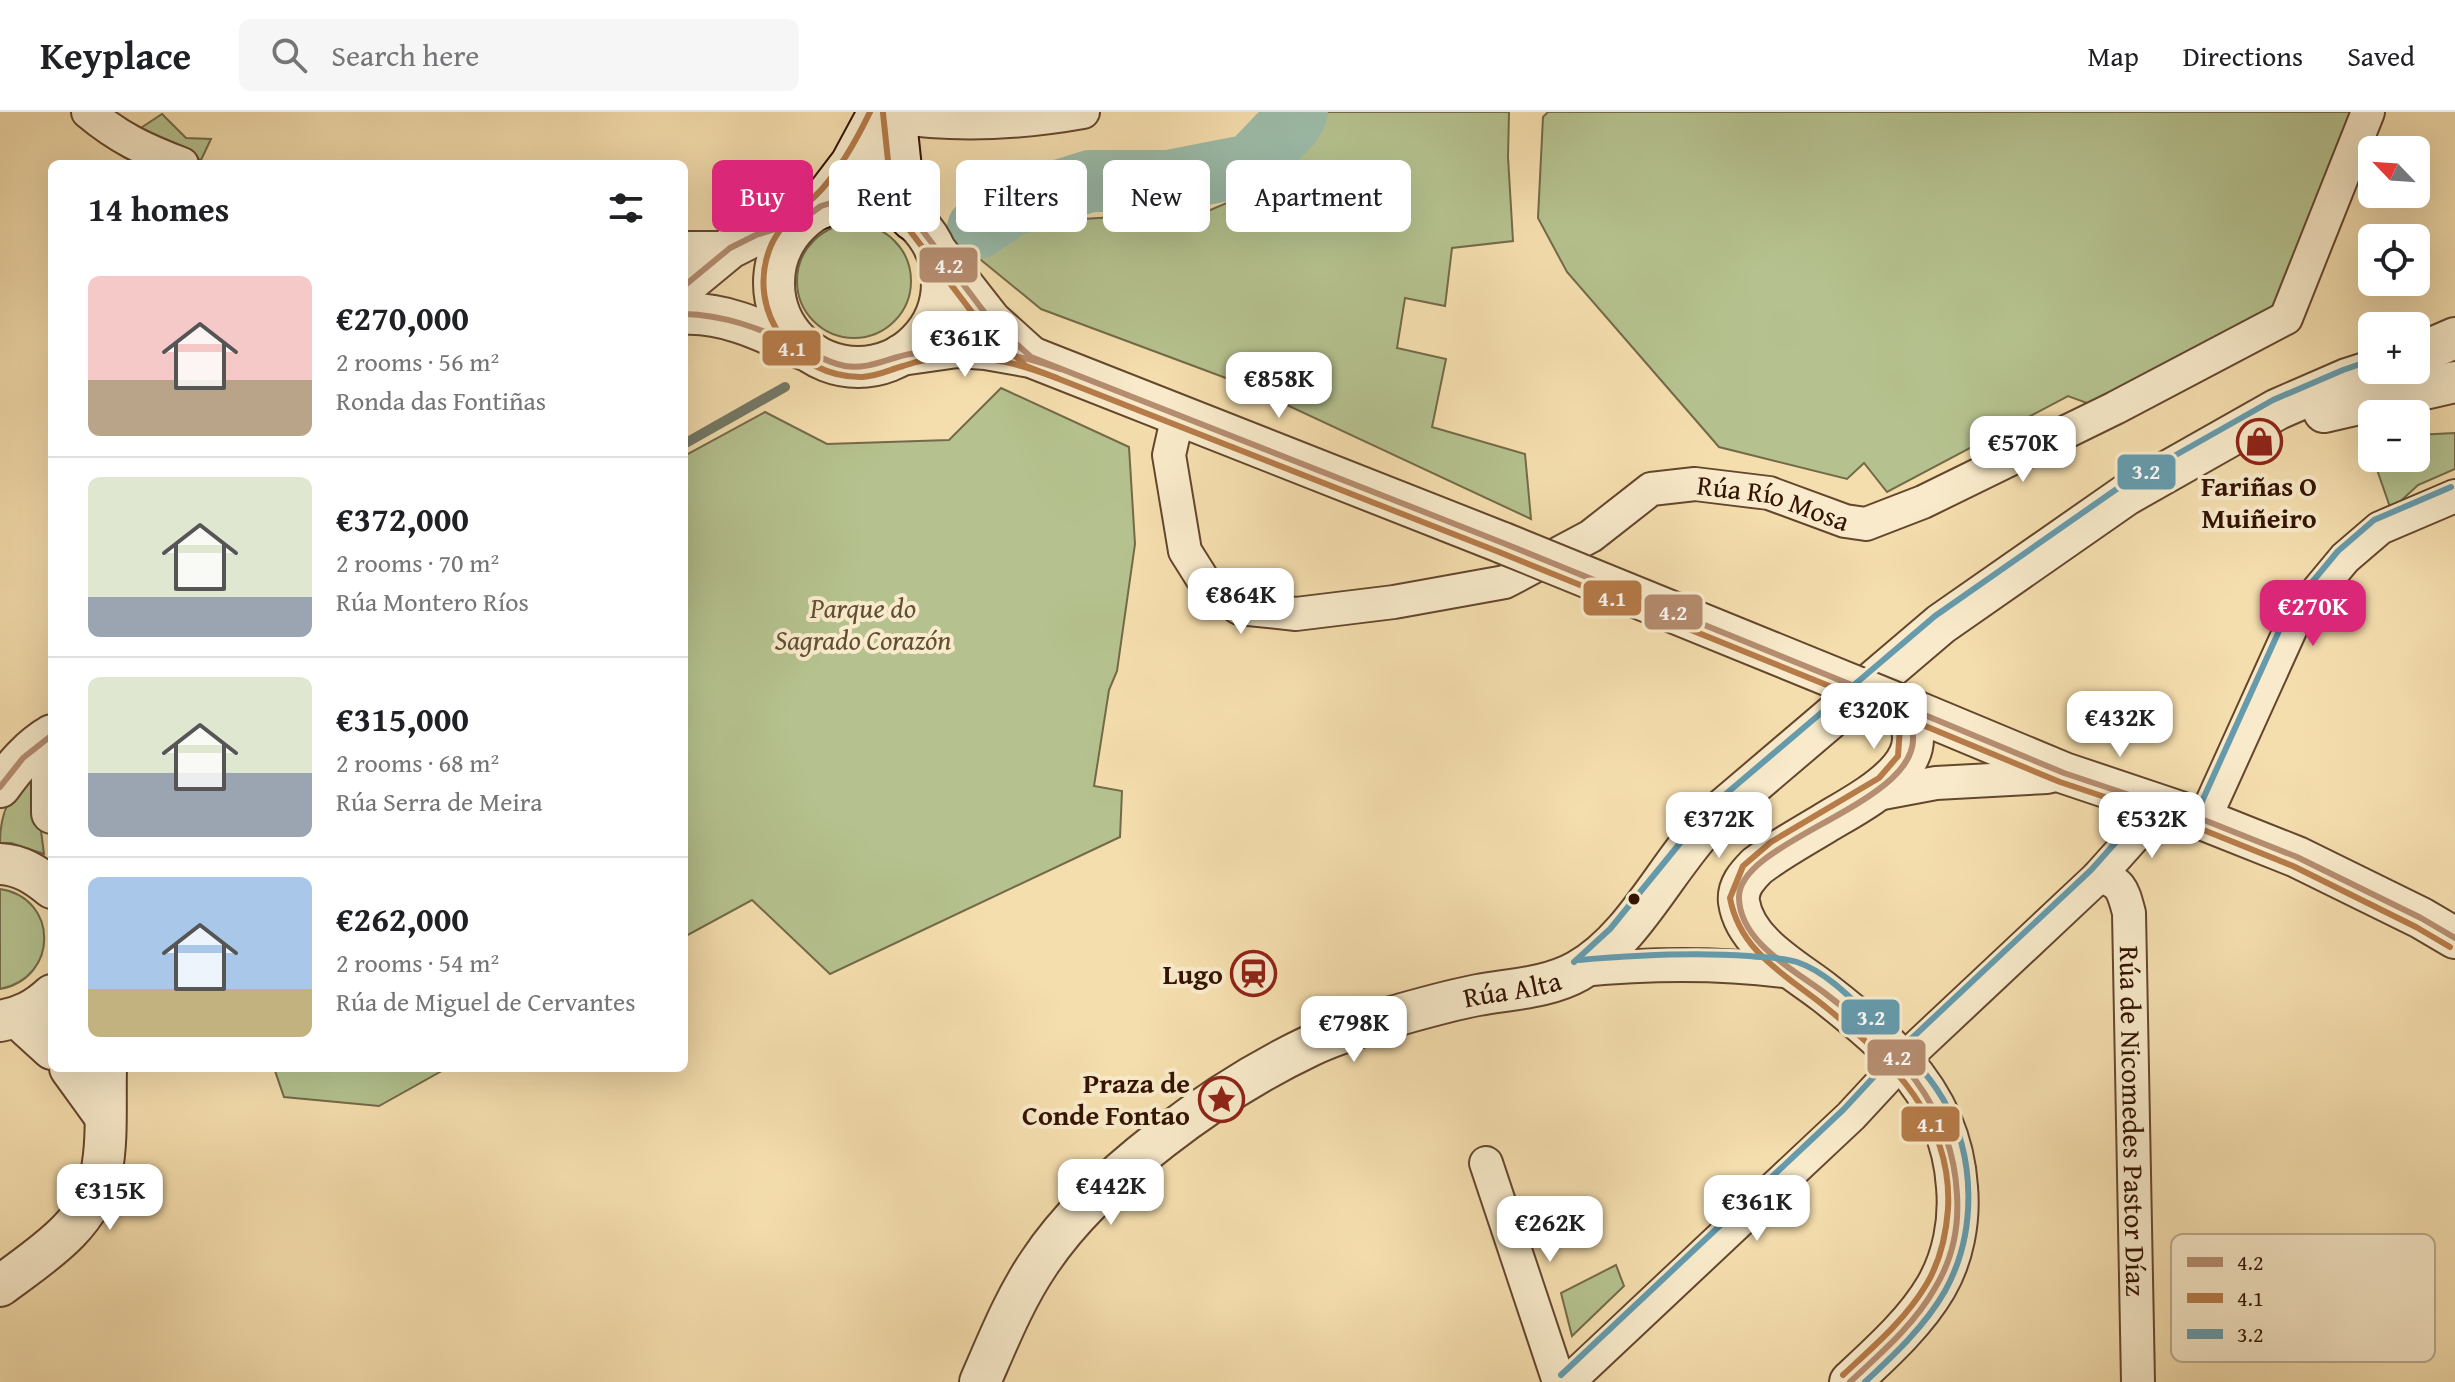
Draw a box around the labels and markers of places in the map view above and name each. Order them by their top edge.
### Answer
pin: €361K [909,311,1021,379]
pin: €858K [1223,352,1335,420]
pin: €570K [1967,416,2079,484]
shop icon: Fariñas O Muiñeiro [2235,417,2283,465]
place label: Fariñas O Muiñeiro [2201,465,2317,538]
pin: €864K [1185,568,1297,636]
pin: €270K [2257,580,2369,648]
pin: €320K [1818,683,1930,751]
pin: €432K [2064,691,2176,759]
pin: €372K [1663,792,1775,860]
pin: €532K [2096,792,2208,860]
unlabelled marker [1626,891,1642,907]
station icon: Lugo [1230,950,1278,998]
place label: Lugo [1163,953,1223,994]
pin: €798K [1298,996,1410,1064]
place label: Praza de Conde Fontao [1022,1062,1190,1135]
place icon: Praza de Conde Fontao [1197,1075,1245,1123]
pin: €442K [1055,1159,1167,1227]
pin: €315K [54,1164,166,1232]
pin: €361K [1701,1175,1813,1243]
pin: €262K [1494,1196,1606,1264]

